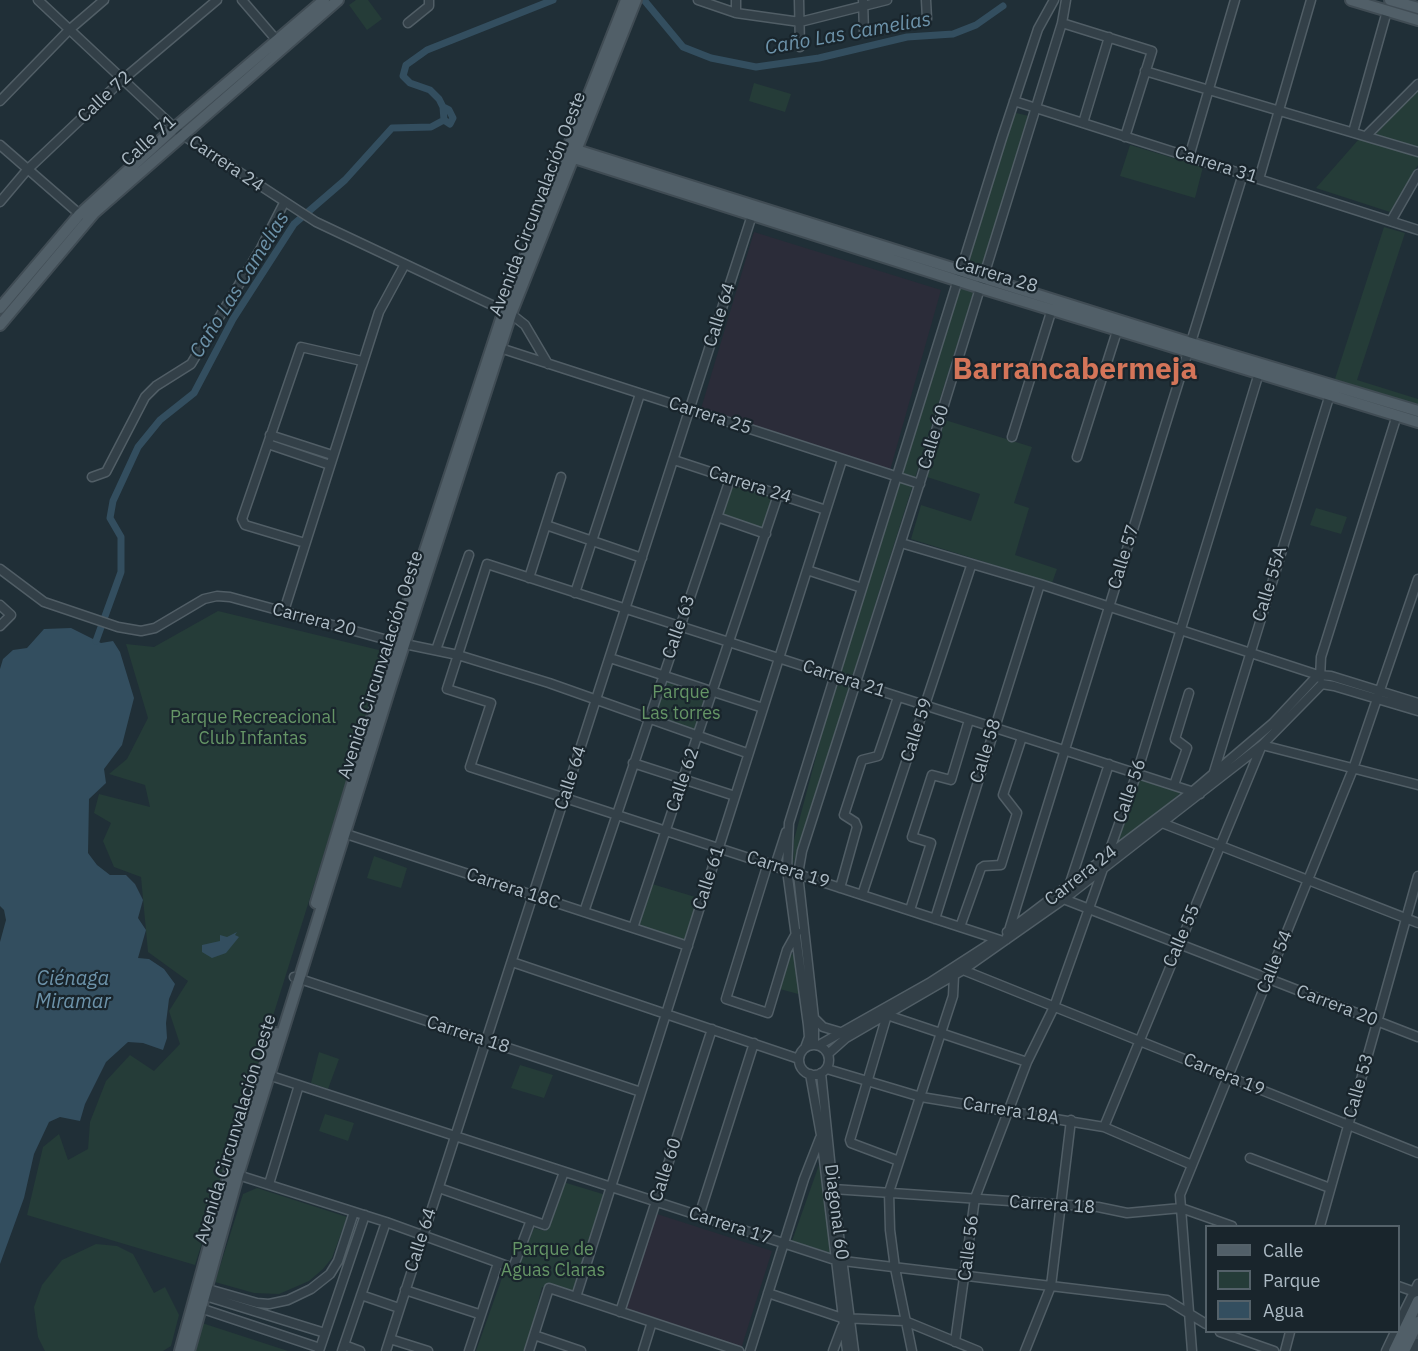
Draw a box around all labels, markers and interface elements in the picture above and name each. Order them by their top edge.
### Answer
water label: Caño Las Camelias [763,8,933,60]
street label: Calle 72 [73,67,137,127]
street label: Avenida Circunvalación Oeste [485,89,591,319]
street label: Calle 71 [117,111,181,171]
street label: Carrera 24 [184,131,268,197]
street label: Carrera 31 [1172,141,1260,189]
water label: Caño Las Camelias [185,207,295,363]
street label: Carrera 28 [952,252,1040,298]
street label: Calle 64 [699,280,741,350]
district label: Barrancabermeja [953,352,1197,388]
street label: Carrera 25 [666,392,754,440]
street label: Calle 60 [914,402,954,472]
street label: Carrera 24 [706,461,794,509]
street label: Calle 57 [1104,522,1144,592]
street label: Calle 55A [1248,544,1292,624]
street label: Avenida Circunvalación Oeste [334,548,428,782]
street label: Calle 63 [658,592,700,662]
street label: Carrera 20 [270,598,358,642]
street label: Carrera 21 [800,655,888,703]
park label: Parque Las torres [641,682,721,724]
street label: Calle 59 [896,695,938,765]
park label: Parque Recreacional Club Infantas [170,707,336,750]
street label: Calle 58 [966,716,1006,786]
street label: Calle 64 [550,743,592,813]
street label: Calle 62 [662,745,704,815]
street label: Calle 56 [1109,756,1151,826]
street label: Carrera 24 [1041,841,1121,911]
street label: Calle 61 [688,843,730,913]
street label: Carrera 19 [744,846,832,894]
street label: Carrera 18C [464,864,562,914]
street label: Calle 55 [1159,901,1205,971]
street label: Calle 54 [1253,927,1297,997]
water label: Ciénaga Miramar [35,967,111,1014]
street label: Carrera 20 [1293,981,1381,1031]
street label: Carrera 18 [424,1011,512,1059]
street label: Avenida Circunvalación Oeste [191,1012,281,1246]
street label: Carrera 19 [1180,1049,1268,1101]
street label: Calle 53 [1339,1051,1379,1121]
street label: Carrera 18A [961,1093,1061,1129]
street label: Calle 60 [645,1135,687,1205]
street label: Diagonal 60 [819,1163,853,1261]
street label: Carrera 18 [1008,1191,1096,1219]
street label: Carrera 17 [686,1202,774,1250]
street label: Calle 64 [400,1205,442,1275]
street label: Calle 56 [954,1214,984,1282]
legend [1205,1225,1400,1333]
park label: Parque de Aguas Claras [501,1239,605,1282]
text: Calle [1263,1239,1303,1262]
text: Parque [1263,1269,1320,1292]
text: Agua [1263,1299,1304,1322]

